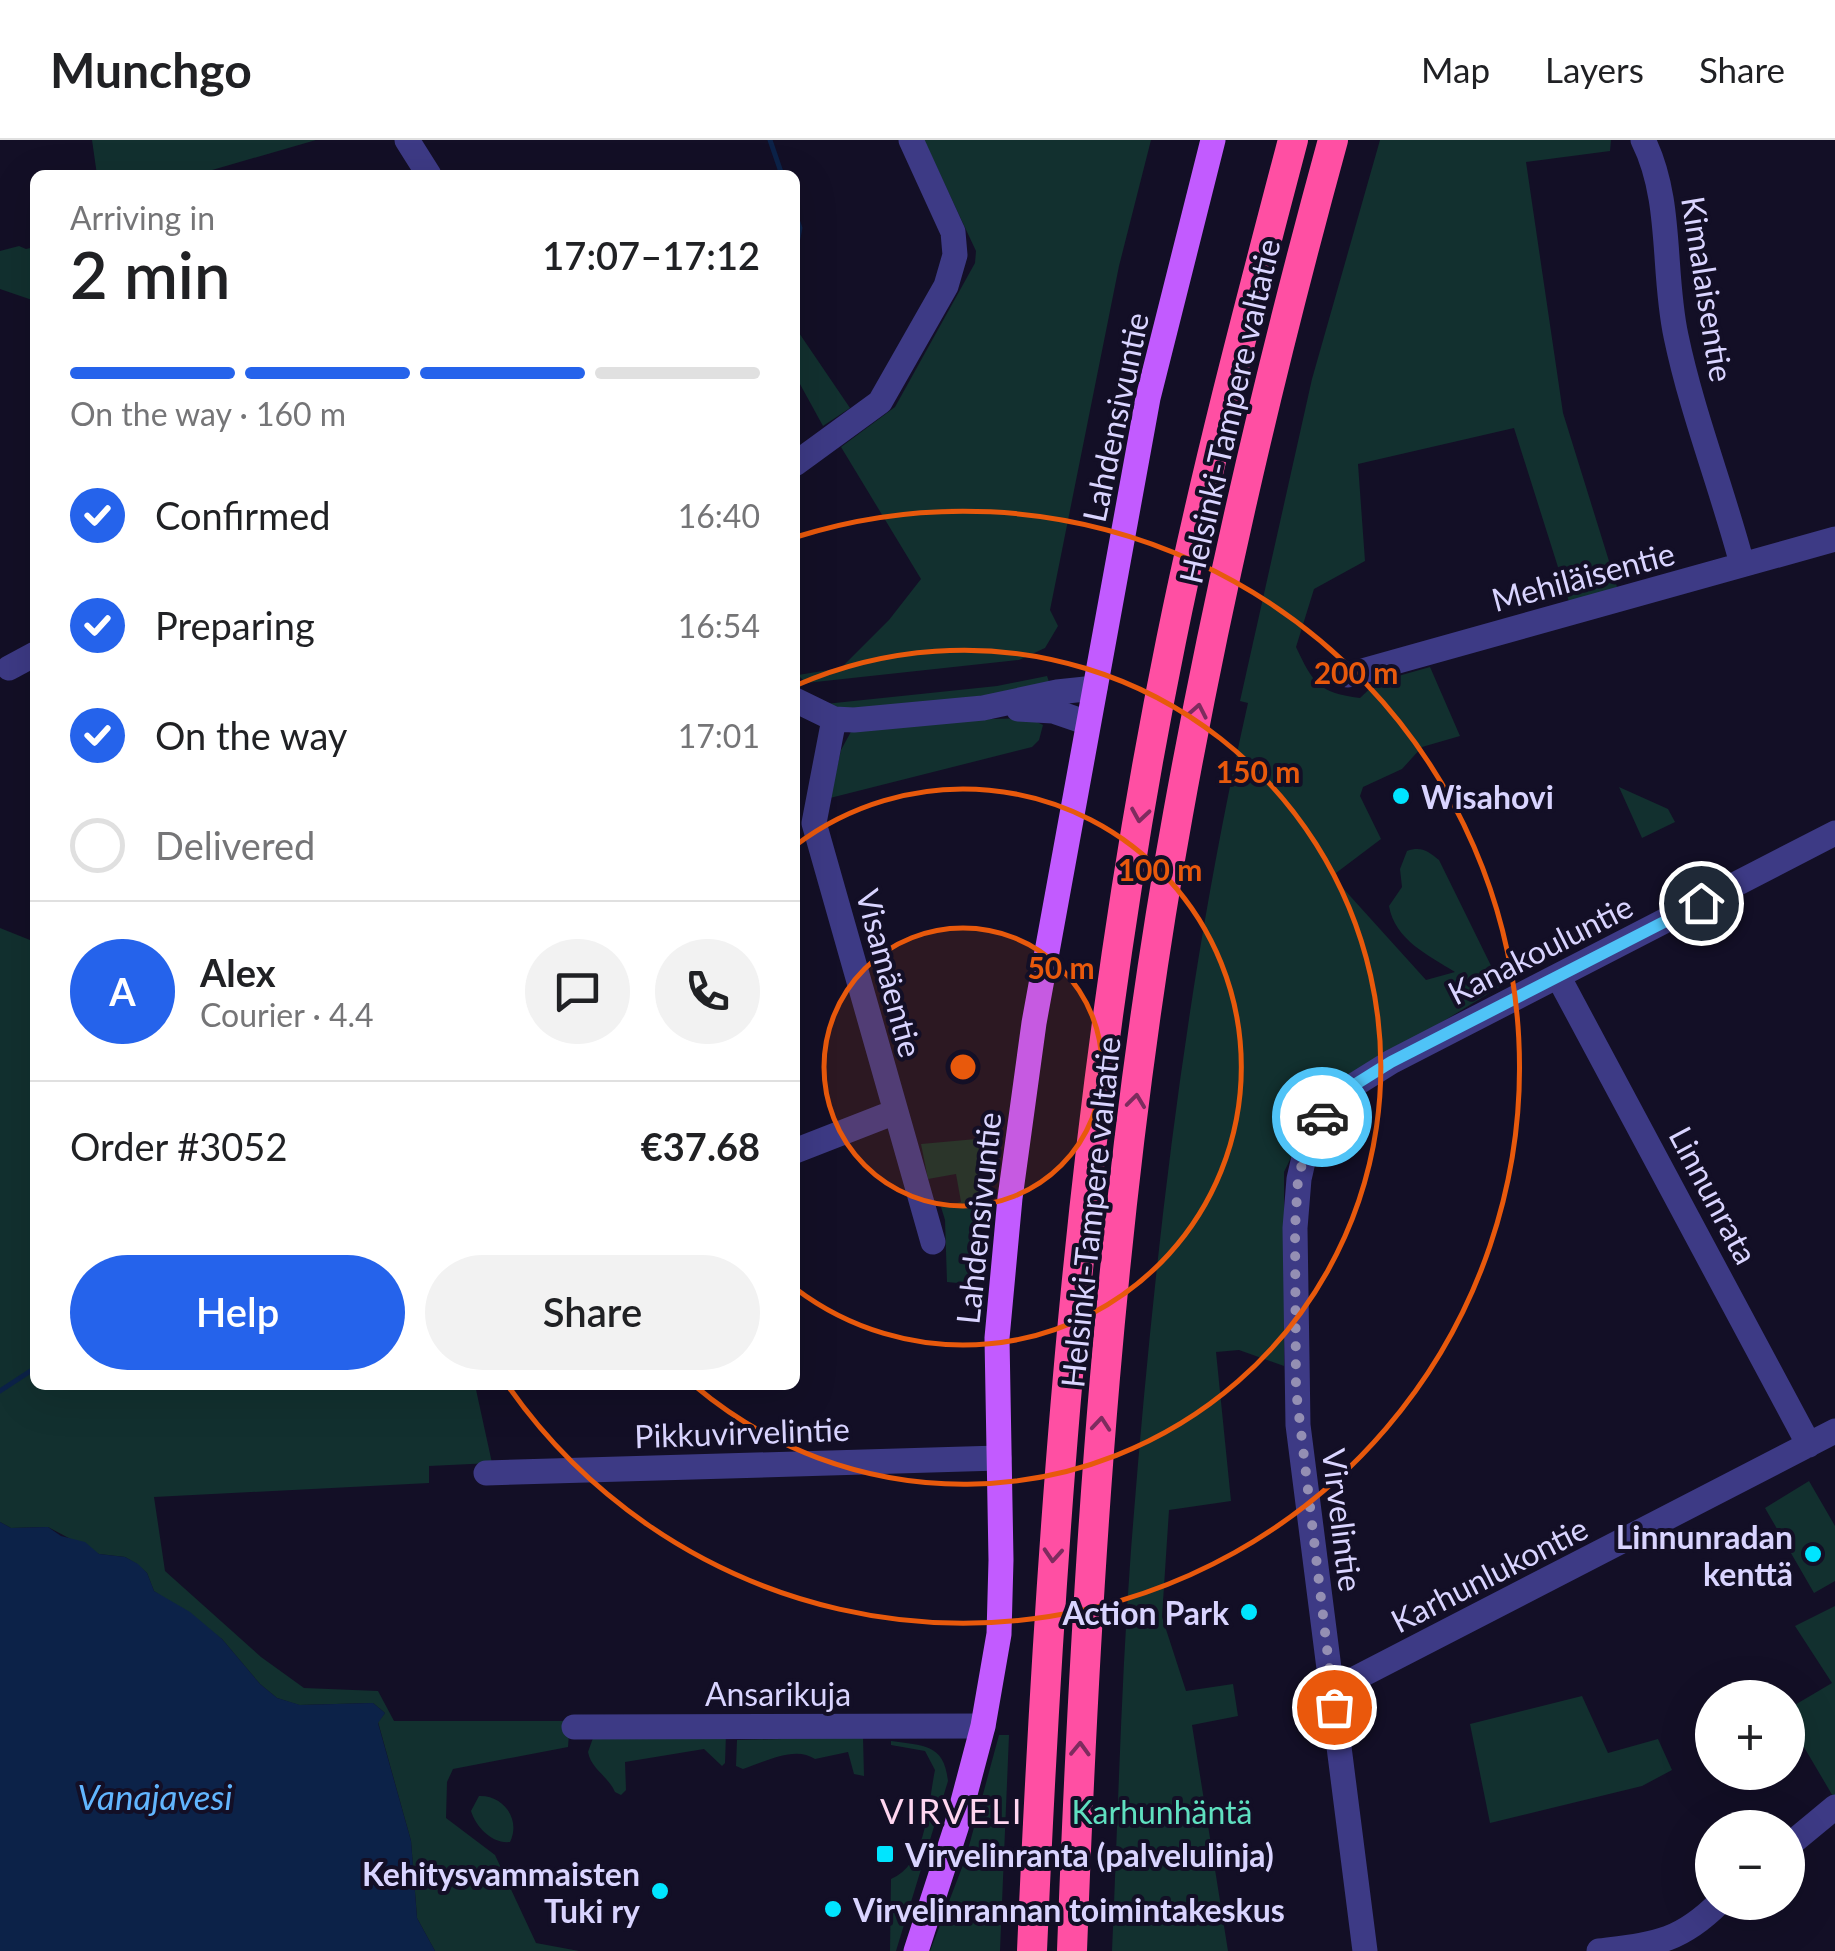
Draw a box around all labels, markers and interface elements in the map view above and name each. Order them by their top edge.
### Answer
text: Munchgo [50,41,252,98]
text: Map [1421,48,1490,90]
text: Layers [1545,48,1644,90]
text: Share [1699,48,1785,90]
street label: Kimalaisentie [1674,193,1742,385]
text: Arriving in [70,198,215,237]
text: 17:07–17:12 [542,232,760,278]
text: 2 min [70,235,230,313]
street label: Helsinki-Tampere valtatie [1170,235,1288,587]
street label: Lahdensivuntie [1074,309,1156,525]
text: On the way · 160 m [70,394,346,433]
icon: check [70,488,125,543]
text: Confirmed [155,492,331,538]
text: 16:40 [678,496,760,535]
street label: Mehiläisentie [1487,533,1679,619]
icon: check [70,598,125,653]
text: Preparing [155,602,315,648]
text: 16:54 [678,606,760,645]
text: 200 m [1314,654,1398,690]
one-way arrow [1186,703,1207,720]
icon: check [70,708,125,763]
text: On the way [155,712,347,758]
text: 17:01 [678,716,760,755]
text: 150 m [1216,753,1300,789]
place label: Wisahovi [1421,777,1554,816]
marker: Wisahovi [1390,785,1412,807]
one-way arrow [1130,807,1151,823]
text: Delivered [155,822,315,868]
text: 100 m [1118,851,1202,887]
pin [1659,861,1744,946]
icon: home [1674,876,1729,931]
street label: Visamäentie [849,885,931,1061]
street label: Kanakouluntie [1441,886,1639,1012]
button: chat [525,939,630,1044]
button: phone [655,939,760,1044]
text: Alex [200,949,276,995]
text: 50 m [1027,949,1095,985]
text: A [109,968,136,1014]
text: Courier · 4.4 [200,995,374,1034]
street label: Helsinki-Tampere valtatie [1052,1035,1128,1389]
centre of rings [945,1049,981,1085]
courier [1272,1067,1372,1167]
icon: car [1295,1090,1350,1145]
one-way arrow [1125,1093,1146,1110]
street label: Lahdensivuntie [947,1110,1009,1326]
street label: Linnunrata [1662,1120,1766,1270]
text: Order #3052 [70,1123,287,1169]
text: €37.68 [641,1123,760,1169]
button: Help [70,1255,405,1370]
button: Share [425,1255,760,1370]
street label: Pikkuvirvelintie [634,1409,850,1455]
one-way arrow [1090,1416,1112,1432]
street label: Virvelintie [1315,1446,1371,1594]
street label: Karhunlukontie [1384,1508,1594,1640]
place label: Linnunradan kenttä [1616,1517,1793,1593]
marker: Linnunradan kenttä [1802,1543,1824,1565]
one-way arrow [1042,1547,1064,1563]
place label: Action Park [1061,1593,1230,1632]
marker: Action Park [1238,1601,1260,1623]
pin [1292,1665,1377,1750]
street label: Ansarikuja [705,1674,851,1713]
icon: bag [1307,1680,1362,1735]
map controls [1695,1680,1805,1920]
button: + [1695,1680,1805,1790]
one-way arrow [1069,1740,1090,1756]
water label: Vanajavesi [78,1775,232,1817]
district label: VIRVELI [880,1789,1024,1831]
park label: Karhunhäntä [1072,1792,1252,1831]
button: − [1695,1810,1805,1920]
place label: Virvelinranta (palvelulinja) [904,1835,1274,1874]
marker: Virvelinranta (palvelulinja) [874,1843,896,1865]
place label: Kehitysvammaisten Tuki ry [362,1854,640,1930]
marker: Kehitysvammaisten Tuki ry [649,1880,671,1902]
place label: Virvelinrannan toimintakeskus [852,1890,1285,1929]
marker: Virvelinrannan toimintakeskus [822,1898,844,1920]

